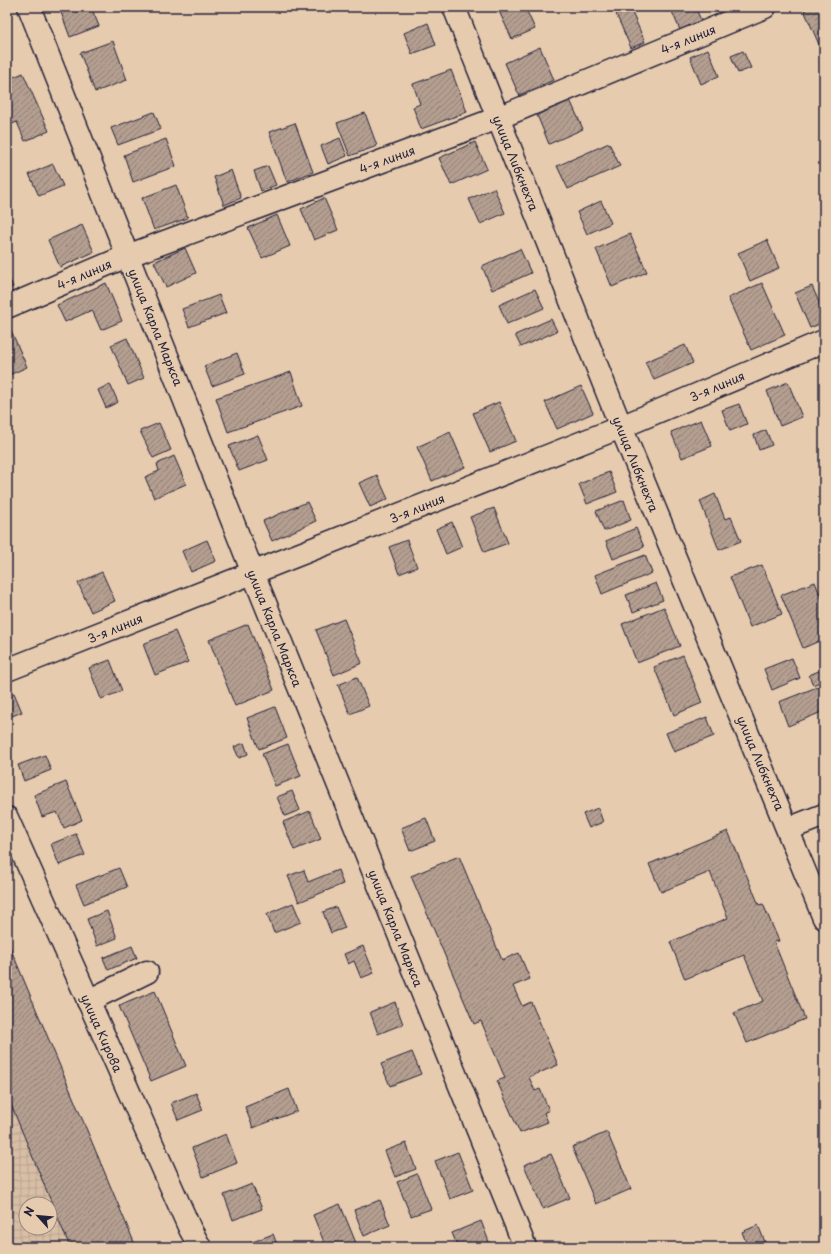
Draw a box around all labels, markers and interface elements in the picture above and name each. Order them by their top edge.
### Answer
street label: 4-я линия [658,20,718,58]
street label: улица Либкнехта [489,113,544,214]
street label: 4-я линия [357,141,417,177]
street label: 4-я линия [54,254,114,294]
street label: улица Карла Маркса [124,266,188,389]
street label: 3-я линия [687,366,747,406]
street label: улица Либкнехта [609,414,664,515]
street label: 3-я линия [387,489,447,527]
street label: улица Карла Маркса [243,567,307,690]
street label: 3-я линия [85,609,145,647]
street label: улица Либкнехта [733,713,789,814]
street label: улица Карла Маркса [364,867,428,990]
street label: улица Кирова [77,991,127,1075]
north arrow [18,1196,58,1236]
text: N [19,1203,38,1219]

